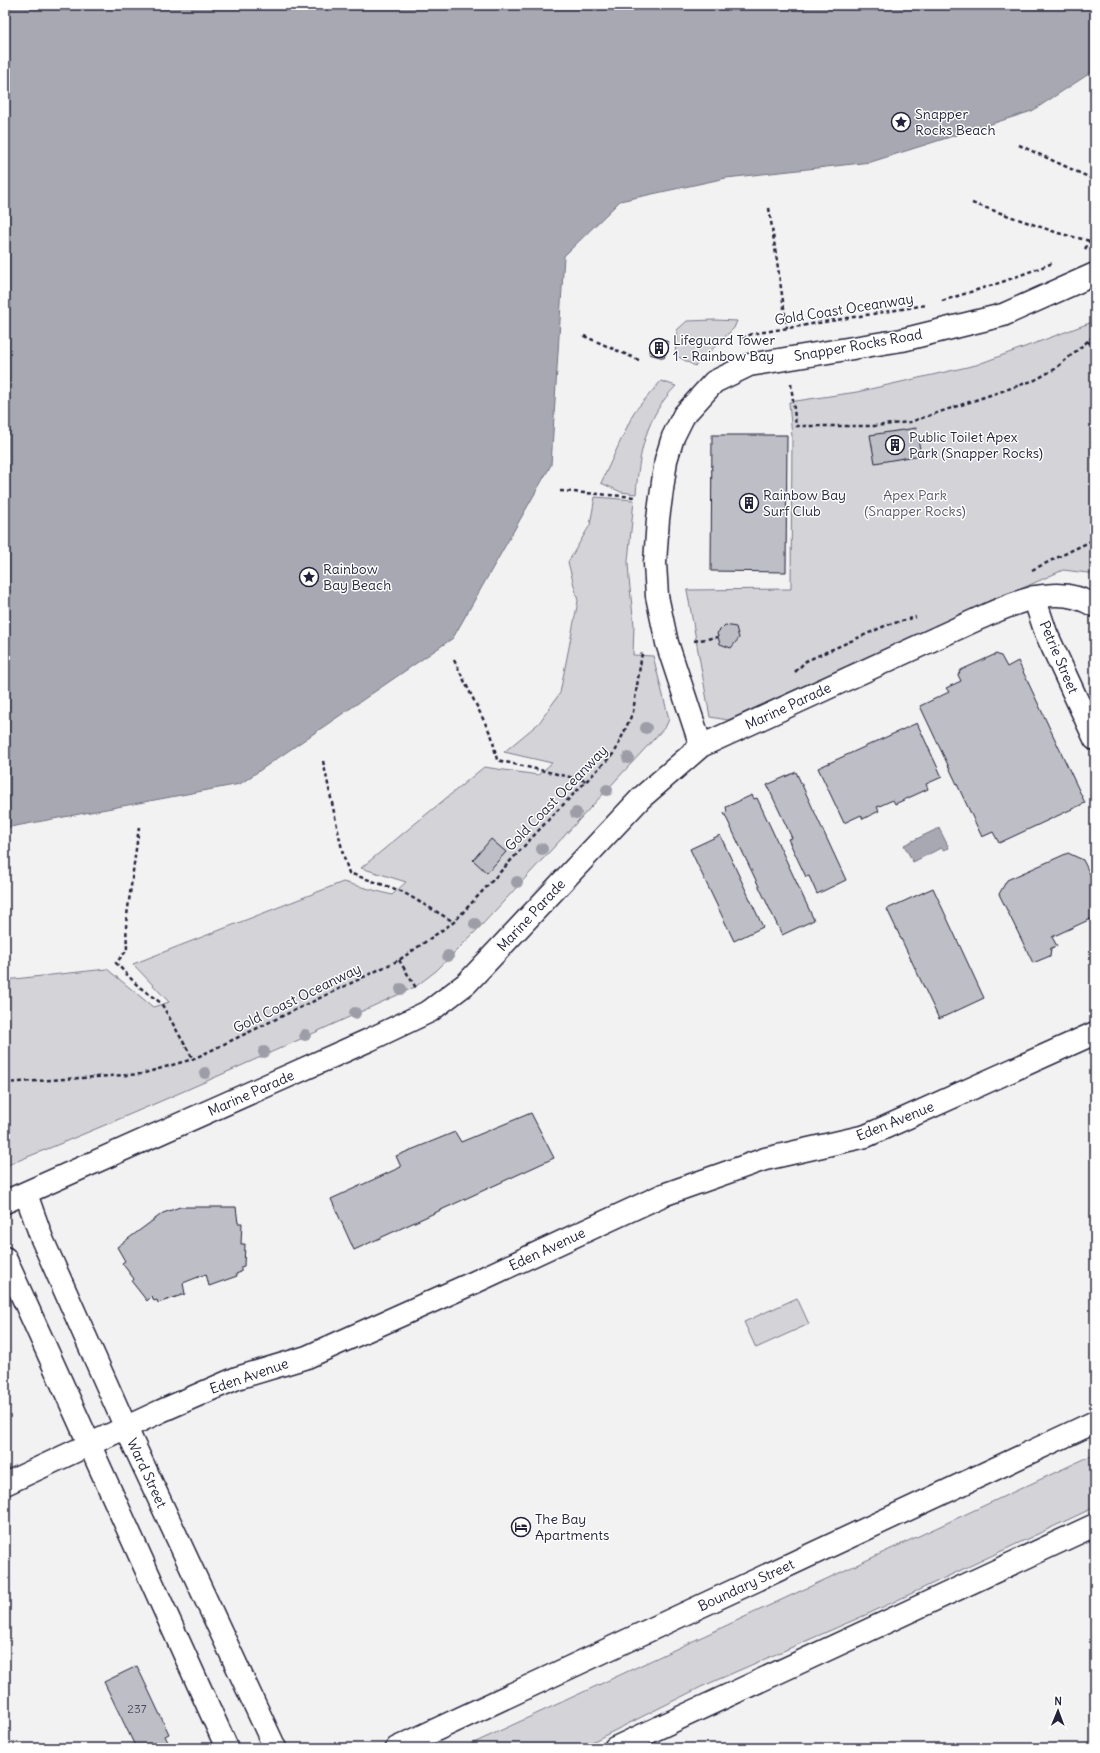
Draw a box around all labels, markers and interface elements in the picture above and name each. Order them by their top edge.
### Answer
place label: Snapper Rocks Beach [915,105,995,139]
place icon: Snapper Rocks Beach [890,111,912,133]
street label: Gold Coast Oceanway [773,289,915,329]
street label: Snapper Rocks Road [792,325,924,365]
place label: Lifeguard Tower 1 - Rainbow Bay [673,331,775,365]
building icon: Lifeguard Tower 1 - Rainbow Bay [648,337,670,359]
place label: Public Toilet Apex Park (Snapper Rocks) [909,428,1043,462]
building icon: Public Toilet Apex Park (Snapper Rocks) [884,434,906,456]
place label: Rainbow Bay Surf Club [763,486,846,520]
park label: Apex Park (Snapper Rocks) [864,486,966,520]
building icon: Rainbow Bay Surf Club [738,492,760,514]
place label: Rainbow Bay Beach [323,560,391,594]
place icon: Rainbow Bay Beach [298,566,320,588]
street label: Petrie Street [1036,618,1082,696]
street label: Marine Parade [742,678,834,734]
street label: Gold Coast Oceanway [501,741,611,855]
street label: Marine Parade [493,875,569,955]
street label: Gold Coast Oceanway [230,959,364,1037]
street label: Marine Parade [205,1066,297,1120]
street label: Eden Avenue [854,1097,936,1145]
street label: Eden Avenue [506,1223,588,1275]
street label: Eden Avenue [207,1354,291,1398]
street label: Ward Street [123,1435,171,1511]
place label: The Bay Apartments [535,1510,609,1544]
hotel icon: The Bay Apartments [510,1516,532,1538]
street label: Boundary Street [695,1555,797,1615]
north arrow [1038,1691,1078,1731]
text: N [1054,1694,1062,1708]
house number: 237 [127,1701,147,1716]

